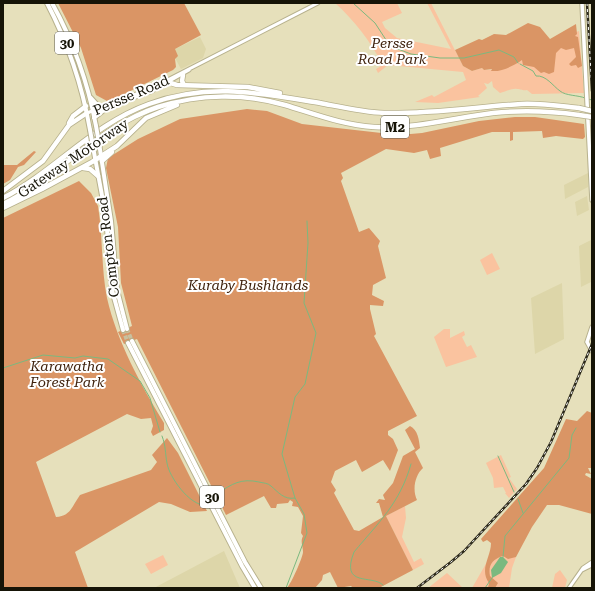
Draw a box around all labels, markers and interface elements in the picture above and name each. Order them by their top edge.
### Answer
road number: 30 [55,32,79,54]
park label: Persse Road Park [357,35,427,67]
street label: Persse Road [91,72,171,118]
street label: Gateway Motorway [15,115,132,201]
road number: M2 [381,116,409,138]
street label: Compton Road [94,196,122,298]
park label: Kuraby Bushlands [187,277,309,293]
park label: Karawatha Forest Park [29,358,105,390]
road number: 30 [200,486,224,508]

